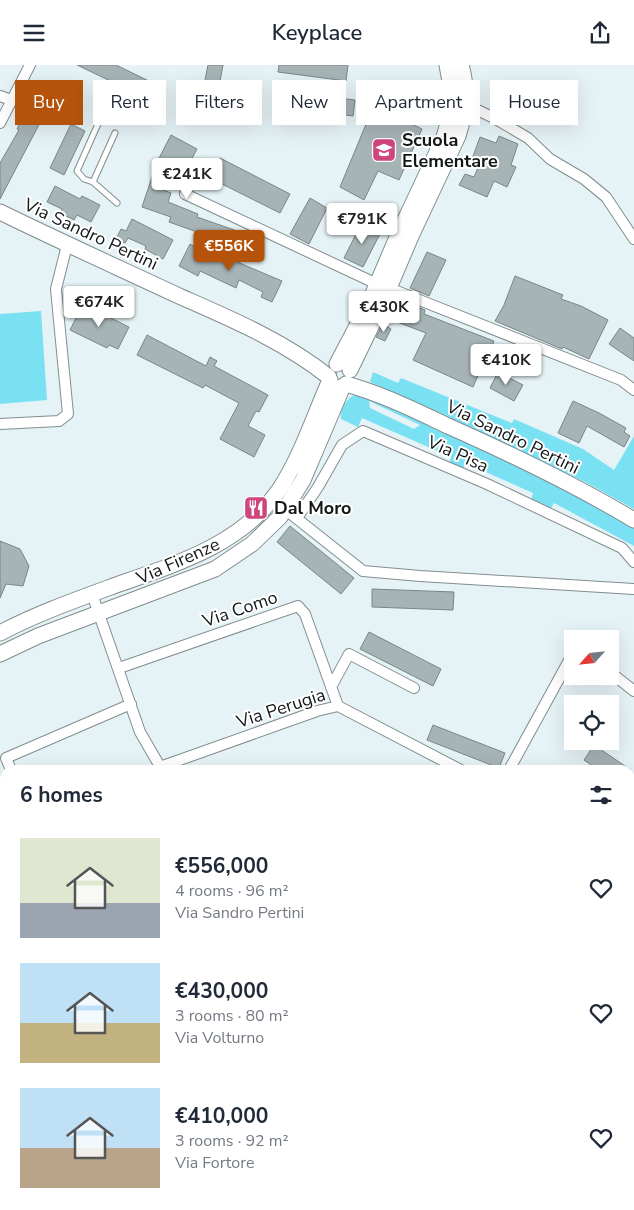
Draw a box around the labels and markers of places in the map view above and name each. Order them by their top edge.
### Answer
place label: Scuola Elementare [402,128,498,173]
school or university icon: Scuola Elementare [371,137,397,163]
pin: €241K [152,157,222,200]
pin: €791K [327,203,397,245]
pin: €556K [194,229,264,272]
pin: €674K [64,285,134,328]
pin: €430K [349,291,419,333]
pin: €410K [471,343,541,386]
restaurant icon: Dal Moro [243,495,269,521]
place label: Dal Moro [274,496,351,520]

